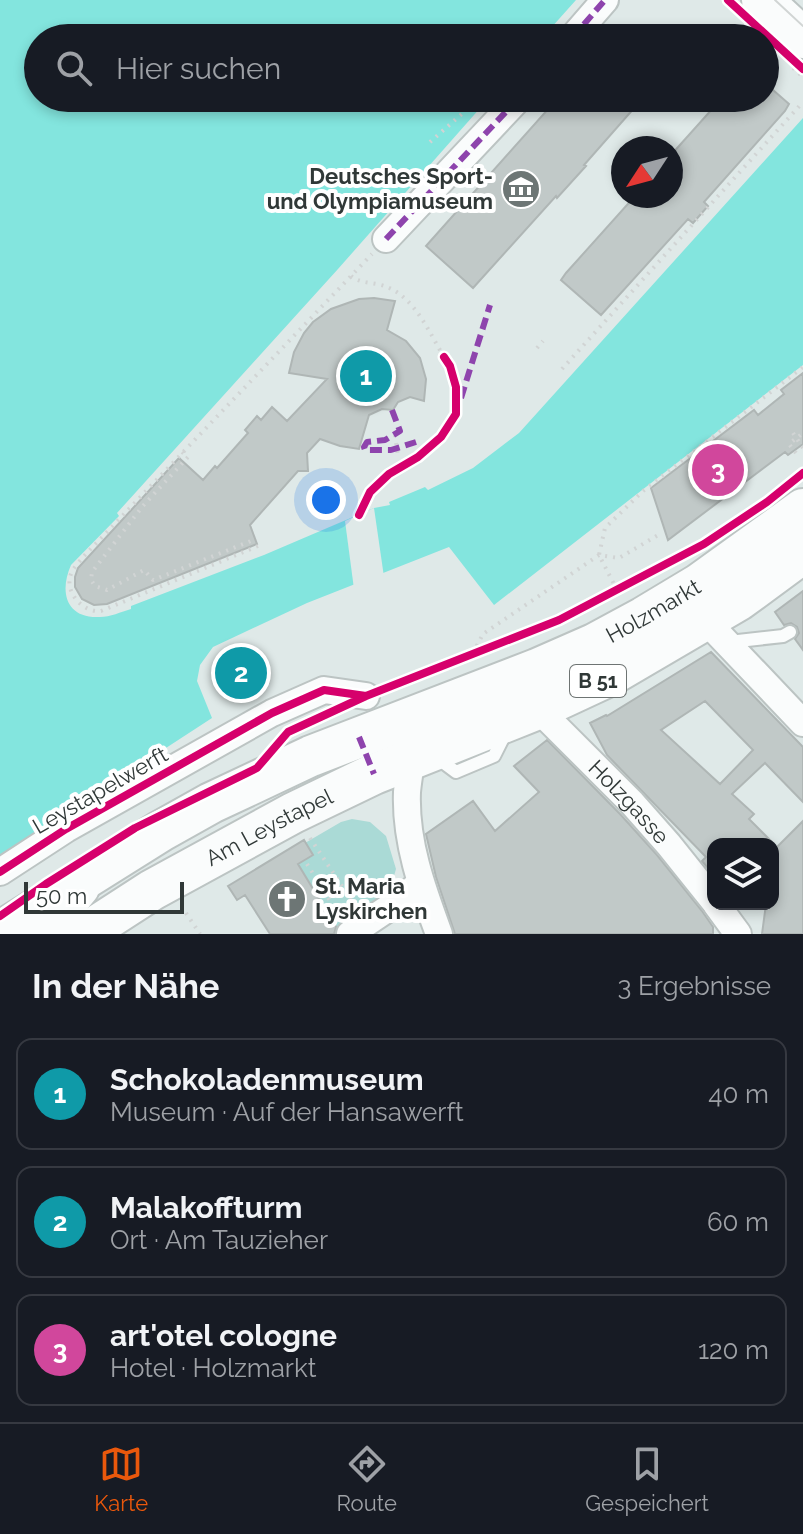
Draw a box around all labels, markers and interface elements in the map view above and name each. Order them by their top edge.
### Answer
search box [24,24,779,112]
icon: search [52,46,96,90]
text: Hier suchen [116,51,281,86]
north arrow [611,136,683,208]
place label: Deutsches Sport- und Olympiamuseum [267,163,493,214]
museum icon: Deutsches Sport- und Olympiamuseum [500,168,542,210]
pin: 1 [340,346,392,406]
pin: 3 [692,440,744,500]
your location [306,480,346,520]
street label: Holzmarkt [601,573,706,648]
pin: 2 [215,643,267,703]
road number: B 51 [570,665,626,697]
street label: Leystapelwerft [28,741,173,839]
street label: Holzgasse [583,754,675,849]
street label: Am Leystapel [201,783,337,871]
map controls [707,838,779,910]
button: layers [707,838,779,910]
place label: St. Maria Lyskirchen [315,873,428,924]
scale bar [24,878,184,914]
church icon: St. Maria Lyskirchen [266,878,308,920]
text: 50 m [36,883,87,909]
text: In der Nähe [32,966,219,1006]
text: 3 Ergebnisse [617,971,771,1001]
text: Schokoladenmuseum [110,1062,424,1097]
text: 1 [54,1079,66,1109]
text: 40 m [708,1079,769,1109]
text: Museum · Auf der Hansawerft [110,1097,464,1127]
text: Malakoffturm [110,1190,303,1225]
text: 2 [53,1207,67,1237]
text: 60 m [707,1207,769,1237]
text: Ort · Am Tauzieher [110,1225,328,1255]
text: art'otel cologne [110,1318,337,1353]
text: 3 [53,1335,67,1365]
text: 120 m [698,1335,769,1365]
text: Hotel · Holzmarkt [110,1353,316,1383]
tab: Karte [94,1442,148,1516]
tab: Route [337,1442,397,1516]
tab: Gespeichert [585,1442,709,1516]

